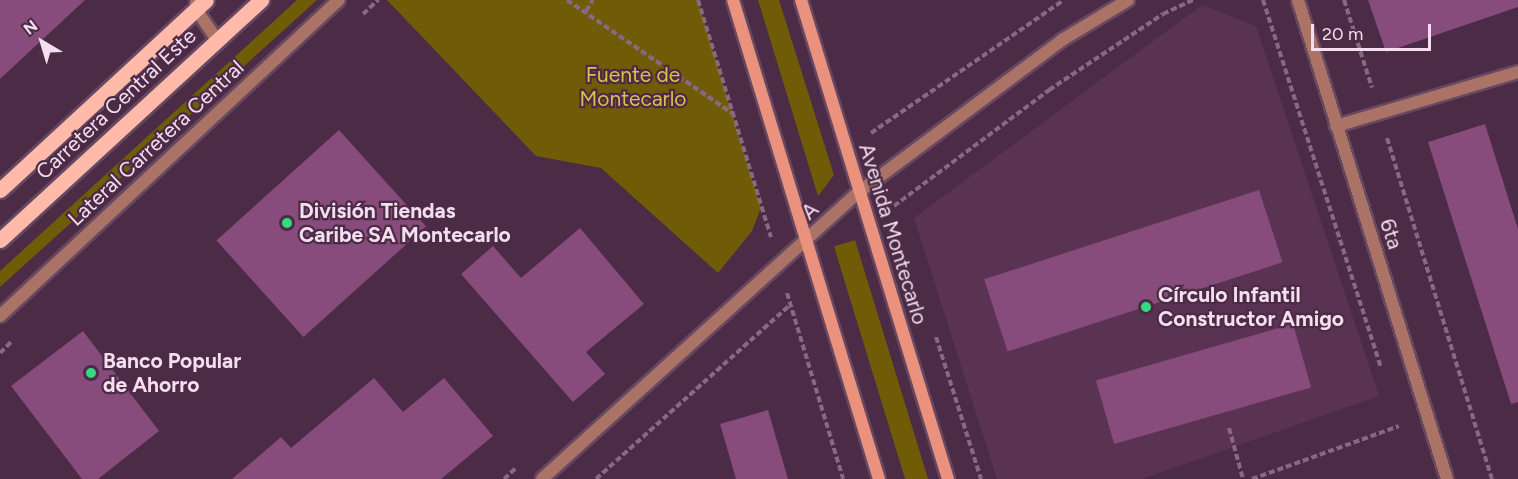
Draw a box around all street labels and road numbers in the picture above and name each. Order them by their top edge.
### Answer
street label: Carretera Central Este [31,23,201,185]
street label: Lateral Carretera Central [63,55,249,231]
street label: Avenida Montecarlo [853,140,933,328]
street label: A [796,197,824,225]
street label: 6ta [1374,216,1408,252]

